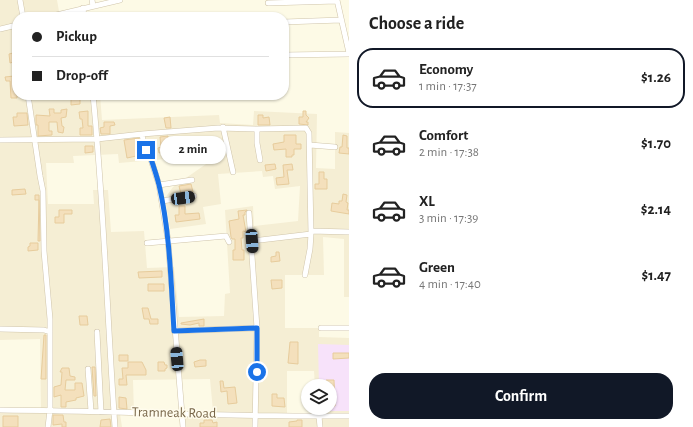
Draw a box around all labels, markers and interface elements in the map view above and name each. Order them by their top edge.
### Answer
text: Choose a ride [369,15,464,33]
text: Pickup [56,29,97,44]
icon: car [371,60,407,96]
text: Economy [419,62,473,77]
text: Drop-off [56,68,108,83]
text: $1.26 [641,70,671,85]
text: 1 min · 17:37 [419,80,477,93]
icon: car [371,126,407,162]
text: Comfort [419,128,468,143]
callout: 2 min [160,136,226,164]
text: $1.70 [641,136,671,151]
route end [137,141,155,159]
text: 2 min [179,143,207,156]
text: 2 min · 17:38 [419,146,479,159]
car [170,190,196,206]
icon: car [371,192,407,228]
text: XL [419,194,435,209]
text: $2.14 [641,202,671,217]
text: 3 min · 17:39 [419,212,478,225]
car [245,229,259,253]
icon: car [371,258,407,294]
text: Green [419,260,455,275]
text: $1.47 [641,268,671,283]
text: 4 min · 17:40 [419,278,481,291]
car [170,347,184,371]
route start [248,363,266,381]
button: Confirm [369,373,673,419]
map controls [301,379,337,415]
button: layers [301,379,337,415]
street label: Tramneak Road [132,405,216,421]

